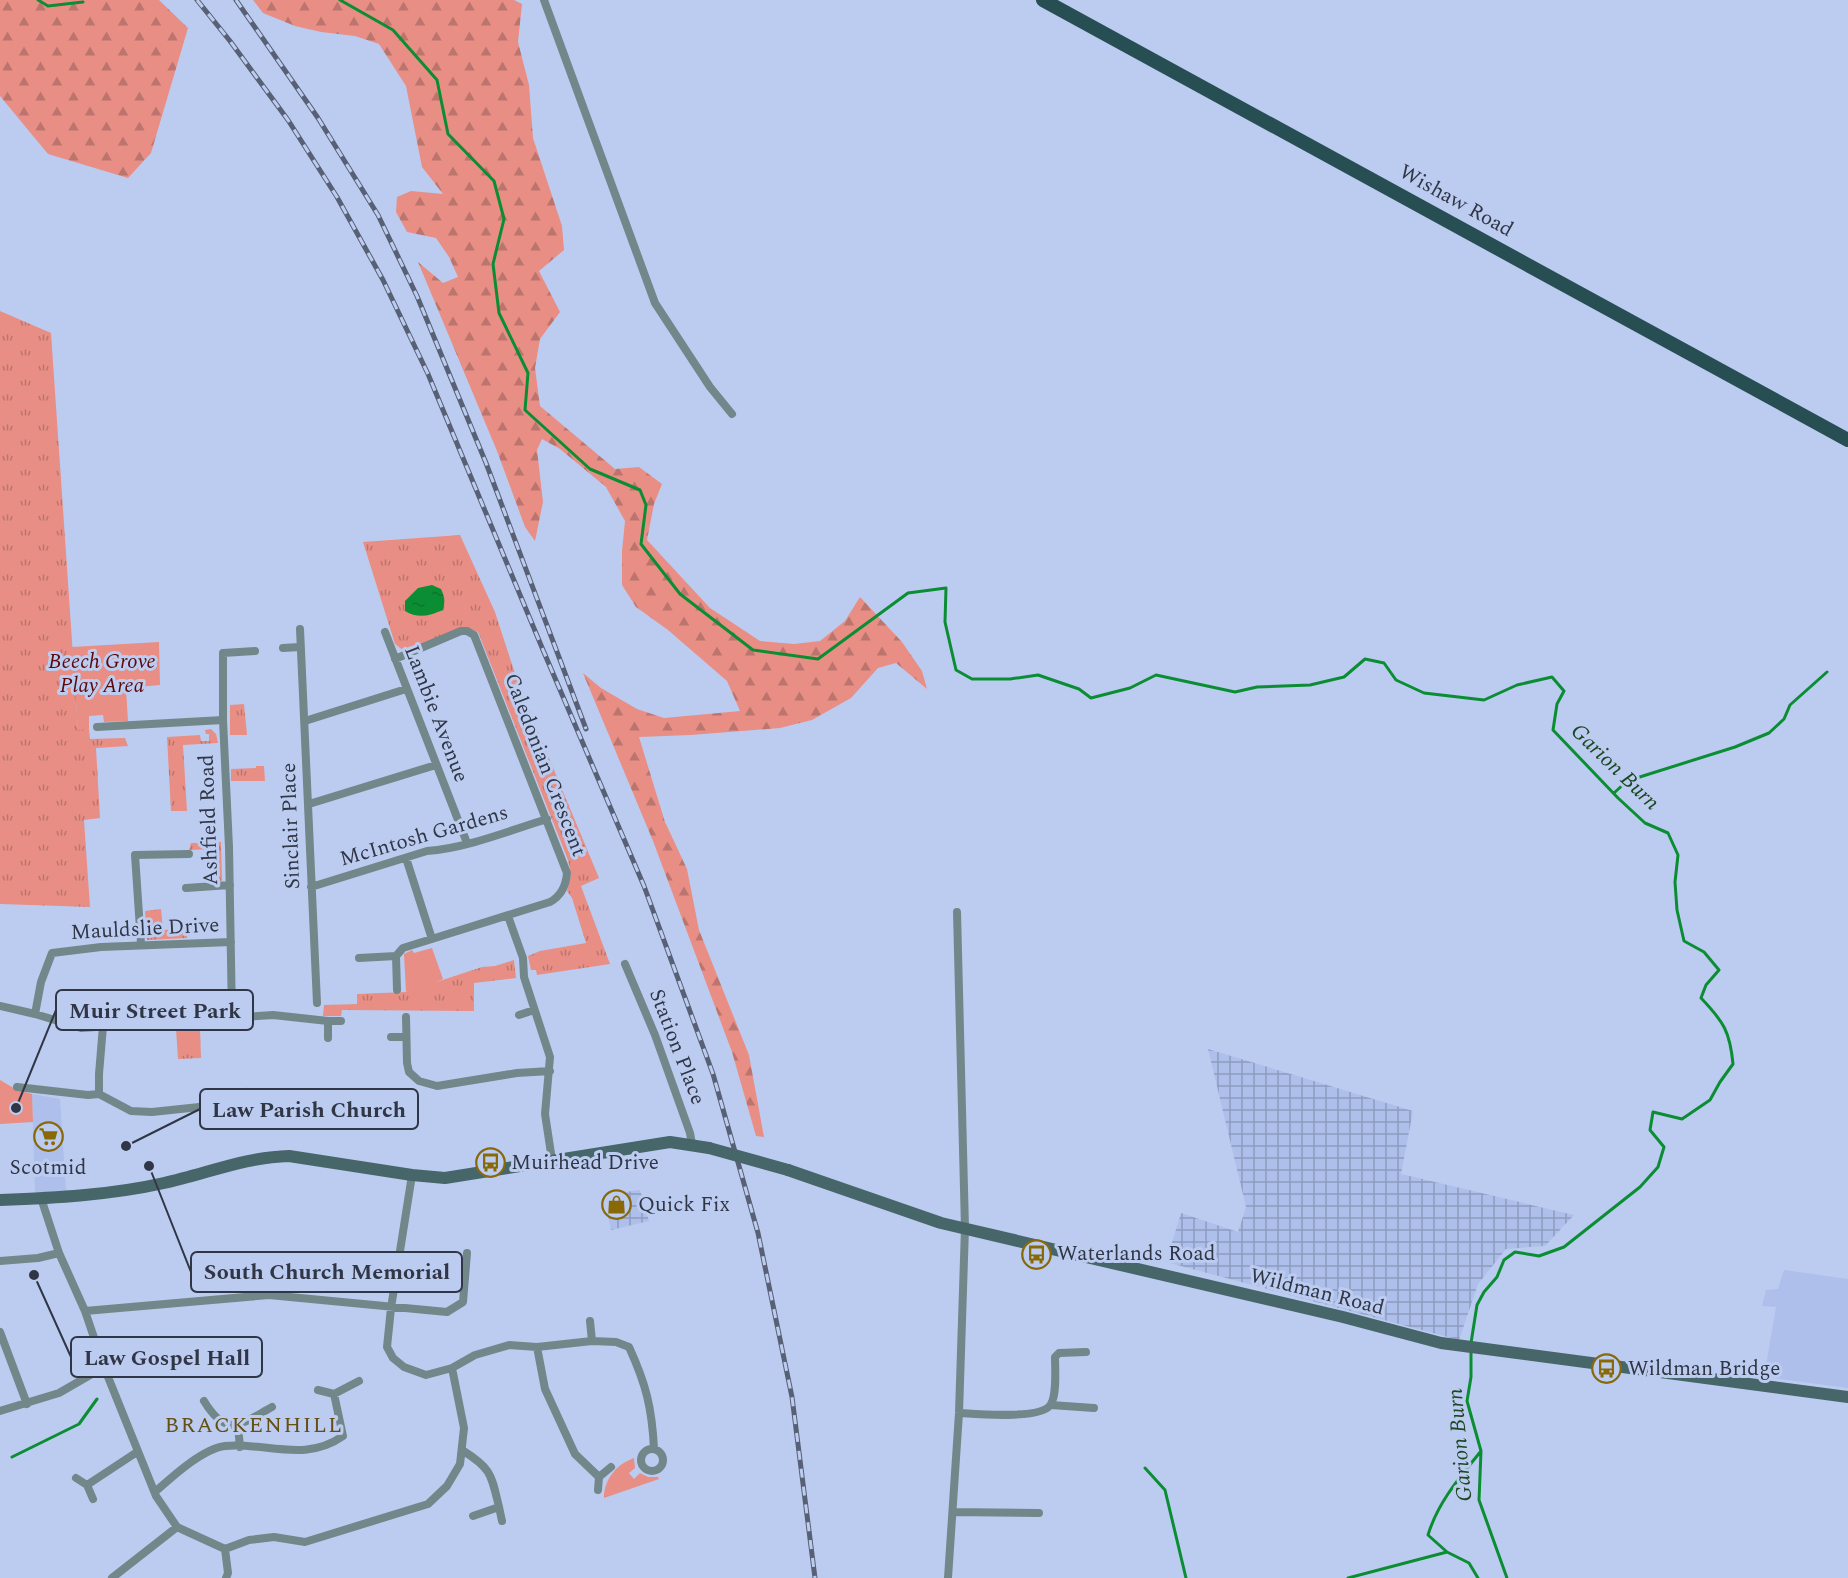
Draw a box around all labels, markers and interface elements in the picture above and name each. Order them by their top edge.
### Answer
street label: Wishaw Road [1393,156,1519,246]
street label: Lambie Avenue [395,641,477,787]
park label: Beech Grove Play Area [48,646,156,702]
street label: Caledonian Crescent [495,669,595,861]
water label: Garion Burn [1563,716,1668,819]
street label: Ashfield Road [191,754,227,886]
street label: Sinclair Place [273,762,309,890]
street label: McIntosh Gardens [336,797,512,875]
street label: Mauldslie Drive [70,909,220,949]
street label: Station Place [640,984,714,1110]
callout: Muir Street Park [56,990,253,1030]
text: Muir Street Park [69,995,242,1028]
callout: Law Parish Church [200,1089,418,1129]
text: Law Parish Church [212,1094,407,1127]
supermarket icon: Scotmid [32,1121,64,1153]
bus stop icon: Muirhead Drive [474,1147,506,1179]
place label: Muirhead Drive [511,1147,659,1179]
place label: Scotmid [10,1152,86,1184]
shop icon: Quick Fix [601,1189,633,1221]
place label: Quick Fix [638,1189,730,1221]
bus stop icon: Waterlands Road [1020,1238,1052,1270]
place label: Waterlands Road [1057,1238,1215,1270]
callout: South Church Memorial [191,1252,462,1292]
text: South Church Memorial [204,1256,450,1289]
street label: Wildman Road [1246,1260,1388,1324]
callout: Law Gospel Hall [71,1337,262,1377]
text: Law Gospel Hall [84,1342,250,1375]
bus stop icon: Wildman Bridge [1591,1353,1623,1385]
place label: Wildman Bridge [1628,1353,1780,1385]
water label: Garion Burn [1439,1387,1481,1503]
district label: BRACKENHILL [165,1409,343,1442]

